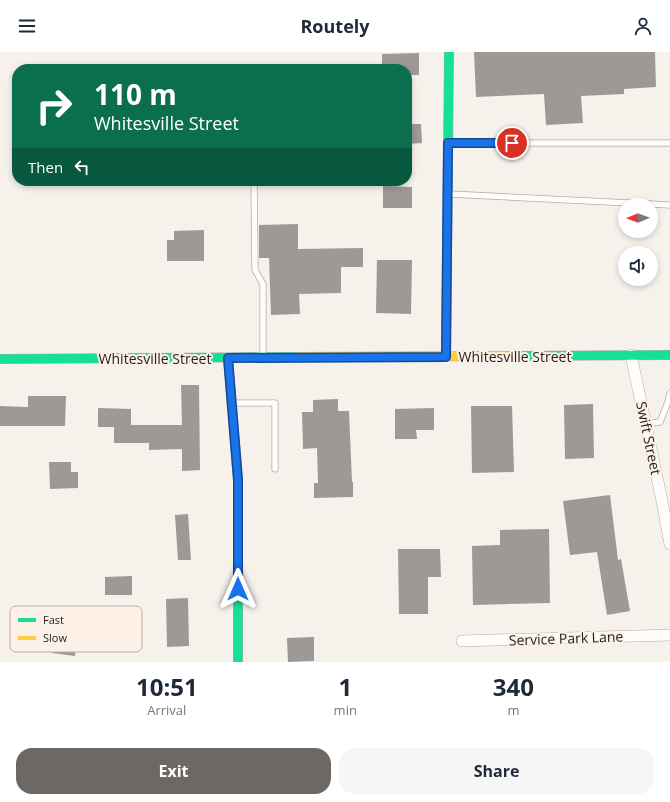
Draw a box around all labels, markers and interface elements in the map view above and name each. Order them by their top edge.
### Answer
text: Routely [300,14,370,38]
icon: menu [16,15,38,37]
icon: person [632,15,654,37]
text: 110 m [94,75,177,113]
icon: right [28,80,80,132]
text: Whitesville Street [94,111,239,135]
pin [495,126,529,160]
icon: arrive [501,132,523,154]
icon: left [71,156,93,178]
text: Then [28,157,63,177]
north arrow [618,198,658,238]
map controls [618,198,658,286]
button: sound [618,246,658,286]
street label: Whitesville Street [459,347,571,366]
street label: Whitesville Street [99,349,211,368]
street label: Swift Street [632,400,666,476]
position arrow [217,568,259,610]
legend [10,606,142,652]
text: Fast [43,612,64,627]
street label: Service Park Lane [508,627,624,649]
text: Slow [43,630,67,645]
text: 10:51 [136,670,198,703]
text: 1 [338,670,352,703]
text: 340 [493,670,534,703]
text: Arrival [147,701,186,719]
text: min [334,701,357,719]
text: m [507,701,519,719]
button: Exit [16,748,331,794]
button: Share [339,748,654,794]

